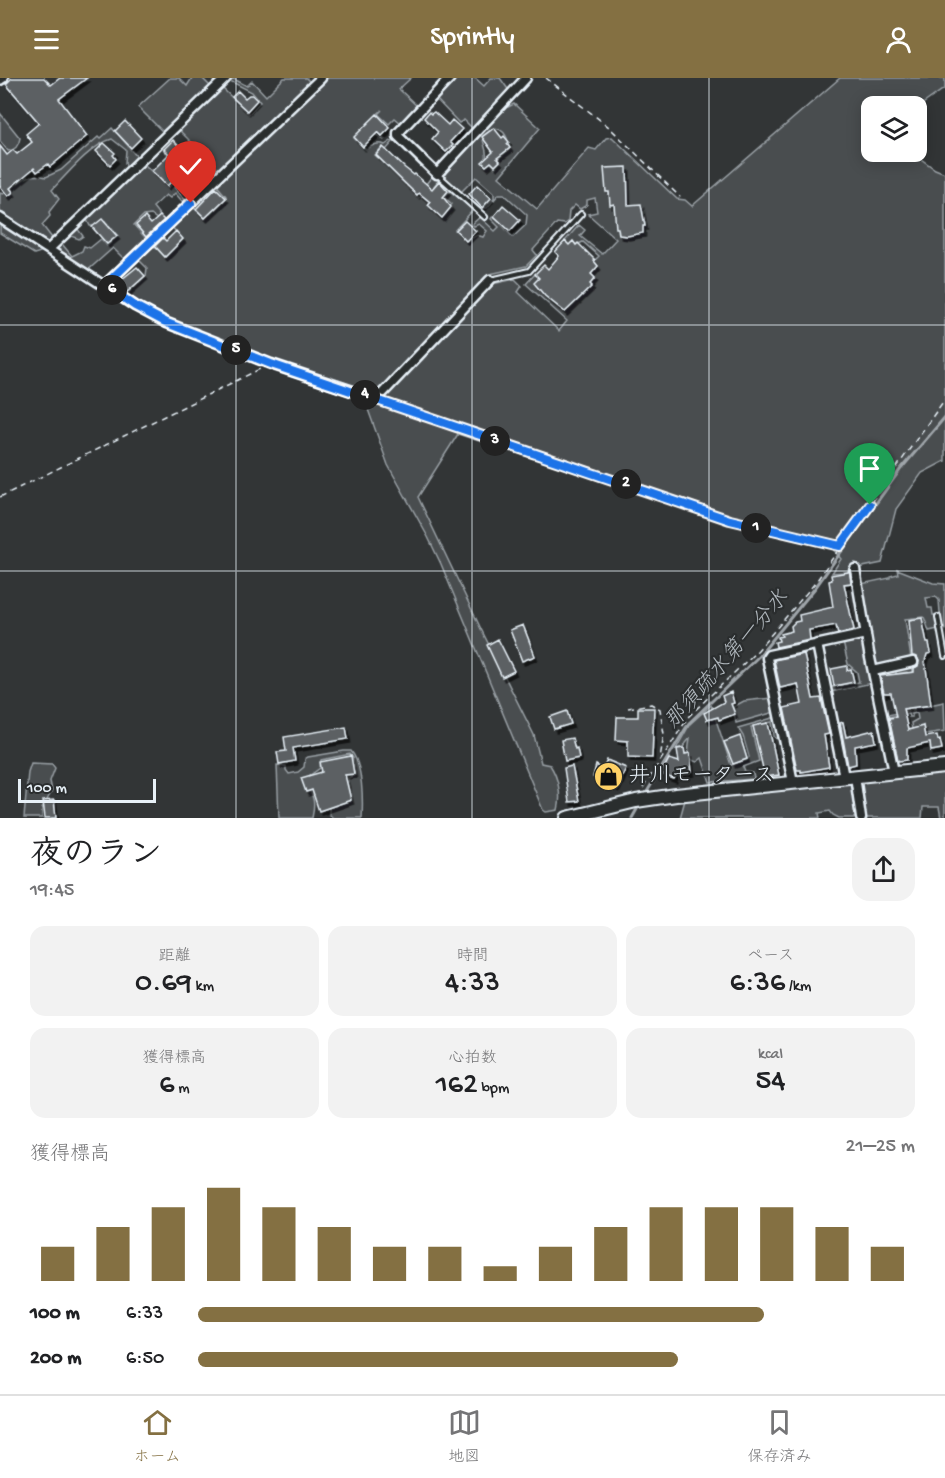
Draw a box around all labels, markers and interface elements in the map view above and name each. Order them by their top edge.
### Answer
icon: menu [30,23,63,56]
text: Sprintly [430,23,515,55]
icon: person [882,23,915,56]
map controls [861,96,927,162]
button: layers [861,96,927,162]
pin [165,141,216,203]
icon: check [174,150,207,183]
pin: 6 [97,275,127,305]
text: 6 [108,280,116,299]
pin: 5 [221,335,251,365]
text: 5 [232,340,240,359]
pin: 4 [350,380,380,410]
text: 4 [361,385,369,404]
pin: 3 [480,426,510,456]
text: 3 [491,431,499,450]
pin [844,443,895,505]
icon: arrive [853,452,886,485]
pin: 2 [611,469,641,499]
text: 2 [622,474,630,493]
pin: 1 [741,513,771,543]
text: 1 [753,518,759,537]
water label: 那須疏水第一分水 [660,585,796,736]
shop icon: 井川モータース [592,761,624,793]
place label: 井川モータース [629,763,774,790]
scale bar [18,776,156,804]
text: 100 m [27,780,67,799]
text: 夜のラン [30,838,162,876]
button: share [852,838,915,901]
text: 19:45 [30,880,74,903]
text: 距離 [158,948,191,967]
text: 時間 [456,948,489,967]
text: ペース [747,948,794,967]
text: 0.69 [135,967,192,1002]
text: 4:33 [445,967,500,1002]
text: 6:36 [730,967,785,1002]
text: km [192,978,214,997]
text: /km [785,978,811,997]
text: kcal [758,1046,783,1065]
text: 獲得標高 [142,1050,207,1069]
text: 心拍数 [448,1050,497,1069]
text: 54 [756,1065,785,1100]
text: 6 [159,1069,175,1104]
text: 162 [436,1069,478,1104]
text: m [175,1080,190,1099]
text: bpm [478,1080,509,1099]
text: 21–25 m [846,1136,915,1159]
text: 獲得標高 [30,1144,110,1167]
text: 100 m [30,1303,80,1326]
text: 6:33 [126,1303,163,1326]
text: 200 m [30,1348,81,1371]
text: 6:50 [126,1348,164,1371]
tab: ホーム [133,1406,181,1468]
tab: 地図 [448,1406,481,1468]
tab: 保存済み [748,1406,812,1468]

